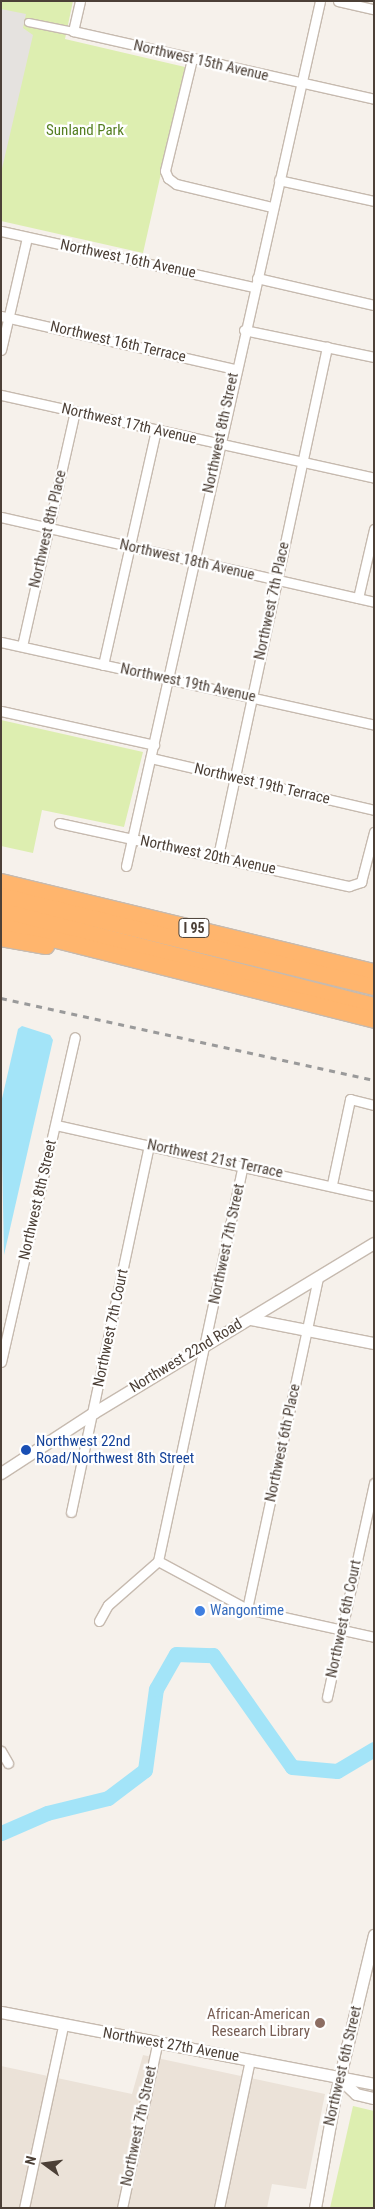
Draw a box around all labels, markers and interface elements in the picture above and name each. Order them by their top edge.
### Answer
street label: Northwest 15th Avenue [132,37,270,85]
park label: Sunland Park [46,122,124,140]
street label: Northwest 16th Avenue [59,236,197,282]
street label: Northwest 16th Terrace [48,318,188,366]
street label: Northwest 8th Street [199,371,243,495]
street label: Northwest 17th Avenue [60,400,198,448]
street label: Northwest 8th Place [26,468,70,590]
street label: Northwest 18th Avenue [118,536,256,584]
street label: Northwest 7th Place [251,540,293,662]
street label: Northwest 19th Avenue [119,660,257,706]
street label: Northwest 19th Terrace [192,760,332,808]
street label: Northwest 20th Avenue [139,832,277,878]
road number: I 95 [178,916,210,940]
street label: Northwest 21st Terrace [145,1136,285,1182]
street label: Northwest 8th Street [15,1138,61,1262]
street label: Northwest 7th Street [205,1182,249,1306]
street label: Northwest 7th Court [90,1267,132,1389]
street label: Northwest 22nd Road [126,1315,246,1397]
street label: Northwest 6th Place [262,1382,304,1504]
place label: Northwest 22nd Road/Northwest 8th Street [36,1432,194,1467]
marker: Northwest 22nd Road/Northwest 8th Street [20,1444,32,1456]
street label: Northwest 6th Court [323,1558,365,1680]
place label: Wangontime [210,1602,284,1620]
marker: Wangontime [194,1605,206,1617]
street label: Northwest 6th Street [320,2004,366,2128]
place label: African-American Research Library [207,2005,310,2040]
marker: African-American Research Library [314,2017,326,2029]
street label: Northwest 27th Avenue [101,2024,241,2066]
street label: Northwest 7th Street [117,2064,161,2188]
north arrow [20,2139,70,2189]
text: N [22,2154,39,2166]

